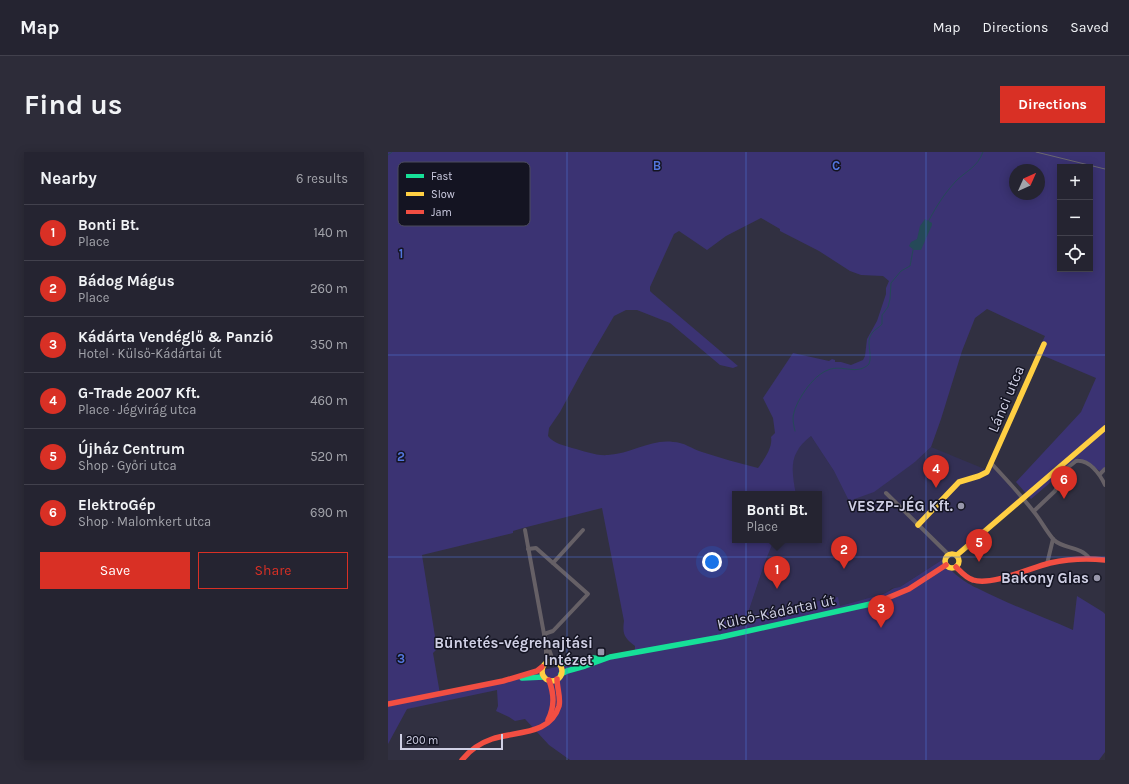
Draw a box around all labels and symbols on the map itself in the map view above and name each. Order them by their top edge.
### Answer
text: B [653,158,661,173]
text: C [832,158,840,173]
legend [398,162,530,226]
north arrow [1009,164,1045,200]
text: Fast [431,170,452,183]
text: Slow [431,188,455,201]
text: Jam [431,206,452,219]
text: 1 [399,246,403,261]
street label: Lánci utca [984,363,1028,435]
text: 2 [397,449,405,464]
pin: 4 [923,455,949,488]
pin: 6 [1051,466,1077,499]
place label: VESZP-JÉG Kft. [848,496,953,515]
marker: VESZP-JÉG Kft. [956,501,966,511]
pin: 5 [966,529,992,562]
pin: 2 [831,536,857,569]
your location [702,552,722,572]
pin: 1 [764,556,790,589]
place label: Bakony Glas [1001,569,1089,587]
marker: Bakony Glas [1092,573,1102,583]
street label: Külső-Kádártai út [715,591,837,633]
pin: 3 [868,595,894,628]
place label: Büntetés-végrehajtási Intézet [434,634,593,669]
marker: Büntetés-végrehajtási Intézet [596,647,606,657]
text: 3 [397,651,405,666]
scale bar [400,732,503,751]

